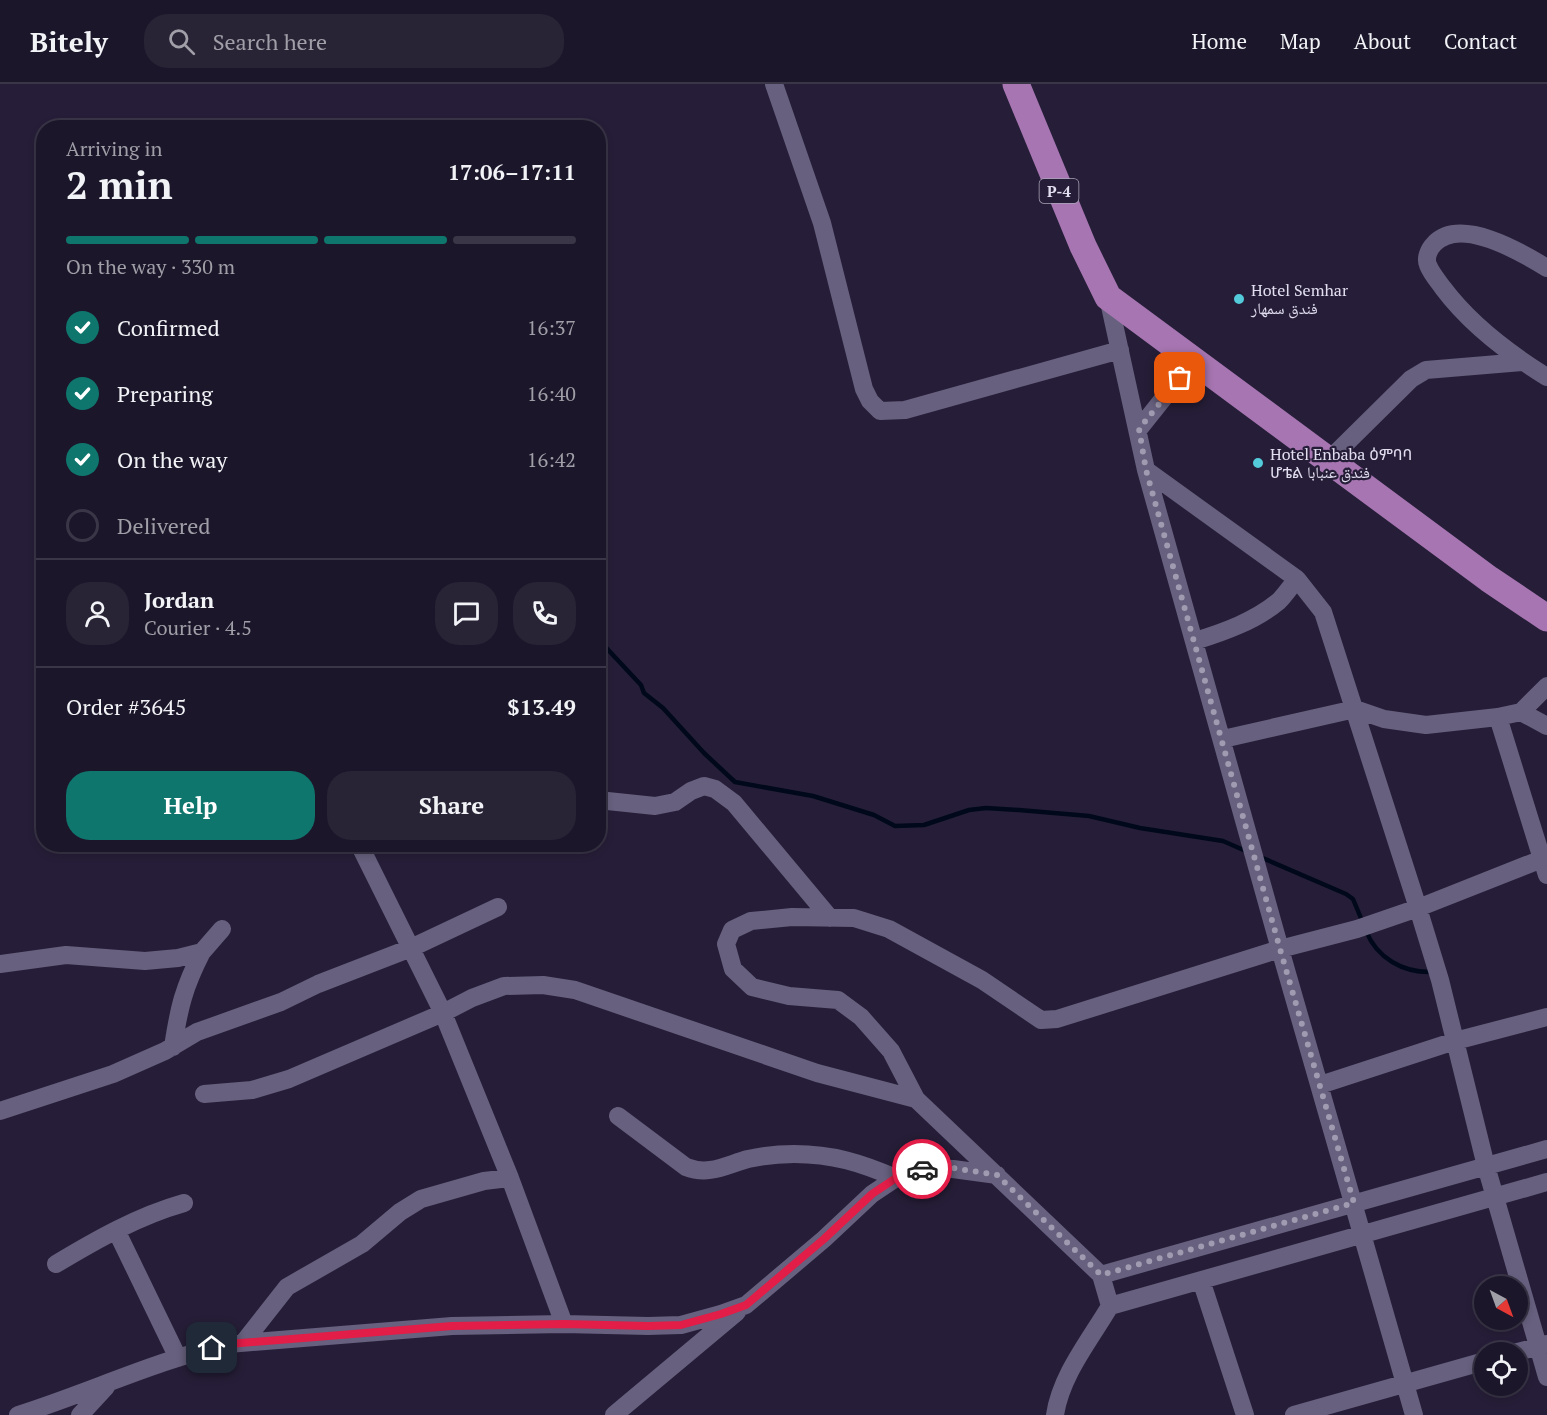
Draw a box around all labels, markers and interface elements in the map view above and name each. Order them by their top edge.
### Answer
search box [144,14,564,68]
text: Bitely [30,23,108,60]
icon: search [165,25,198,58]
text: Search here [213,27,327,56]
text: Home [1191,27,1247,55]
text: Map [1280,27,1321,55]
text: About [1354,27,1411,55]
text: Contact [1444,27,1517,55]
text: Arriving in [66,135,162,162]
text: 17:06–17:11 [448,157,576,186]
text: 2 min [66,158,173,210]
road number: P-4 [1040,179,1078,203]
text: On the way · 330 m [66,253,235,280]
place label: Hotel Semhar فندق سمهار [1250,279,1349,319]
marker: Hotel Semhar فندق سمهار [1232,292,1246,306]
icon: check [66,311,99,344]
text: Confirmed [117,313,220,342]
text: 16:37 [527,314,576,341]
pin [1154,352,1205,403]
icon: bag [1163,361,1196,394]
icon: check [66,377,99,410]
text: Preparing [117,379,213,408]
text: 16:40 [527,380,576,407]
icon: check [66,443,99,476]
place label: Hotel Enbaba ዕምባባ ሆቴል فندق عنبابا [1270,443,1412,483]
text: On the way [117,445,227,474]
text: 16:42 [527,446,576,473]
marker: Hotel Enbaba ዕምባባ ሆቴል فندق عنبابا [1251,456,1265,470]
text: Delivered [117,511,210,540]
button: person [66,582,129,645]
button: chat [435,582,498,645]
button: phone [513,582,576,645]
text: Jordan [144,585,214,614]
text: Courier · 4.5 [144,614,252,641]
text: Order #3645 [66,692,186,721]
text: $13.49 [507,692,576,721]
button: Help [66,771,315,840]
button: Share [327,771,576,840]
courier [892,1139,952,1199]
icon: car [906,1153,939,1186]
north arrow [1474,1276,1528,1330]
map controls [1474,1276,1528,1396]
pin [186,1322,237,1373]
icon: home [195,1331,228,1364]
button: locate [1474,1342,1528,1396]

